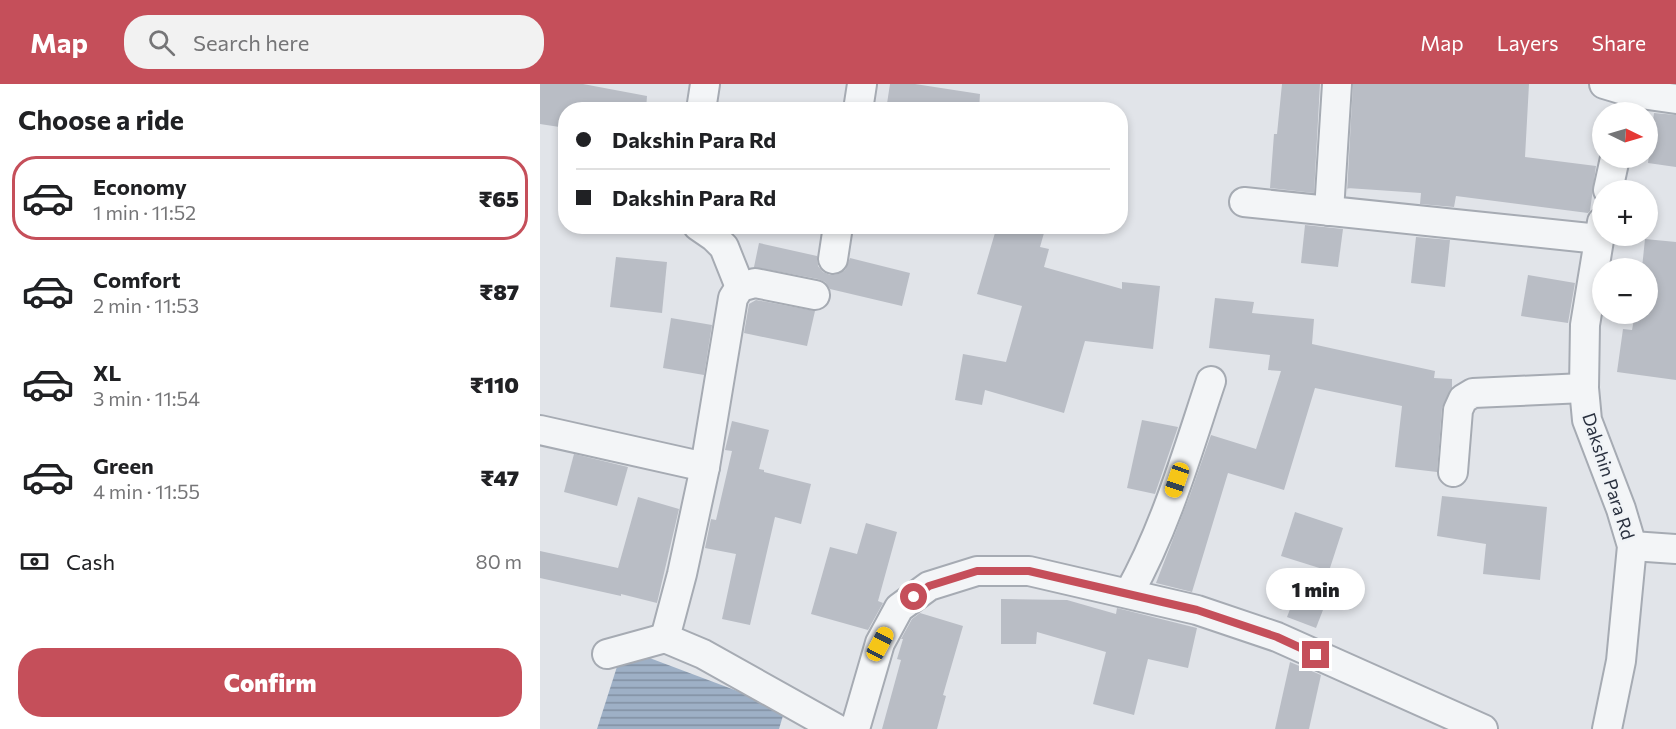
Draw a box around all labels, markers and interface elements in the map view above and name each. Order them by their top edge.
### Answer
search box [124,15,544,69]
text: Map [30,25,88,59]
icon: search [145,26,178,59]
text: Search here [193,29,309,56]
text: Map [1420,30,1464,55]
text: Layers [1497,30,1559,55]
text: Share [1592,30,1646,55]
north arrow [1592,102,1658,168]
map controls [1592,102,1658,324]
text: Choose a ride [18,103,184,136]
text: Dakshin Para Rd [612,126,776,153]
icon: car [21,171,75,225]
text: Economy [93,173,187,200]
button: + [1592,180,1658,246]
text: Dakshin Para Rd [612,184,776,211]
text: ₹65 [478,185,519,212]
text: 1 min · 11:52 [93,200,196,224]
button: − [1592,258,1658,324]
icon: car [21,264,75,318]
text: Comfort [93,266,181,293]
text: ₹87 [479,278,519,305]
text: 2 min · 11:53 [93,293,199,317]
icon: car [21,357,75,411]
text: XL [93,359,121,386]
text: ₹110 [470,371,519,398]
text: 3 min · 11:54 [93,386,200,410]
street label: Dakshin Para Rd [1578,410,1640,542]
icon: car [21,450,75,504]
text: Green [93,452,154,479]
car [1163,460,1191,500]
text: ₹47 [480,464,519,491]
text: 4 min · 11:55 [93,479,200,503]
icon: cash [18,545,51,578]
text: Cash [66,548,115,575]
text: 80 m [476,549,522,573]
callout: 1 min [1266,568,1366,610]
text: 1 min [1291,577,1340,601]
route start [900,583,927,610]
car [864,624,896,664]
route end [1302,641,1329,668]
button: Confirm [18,648,522,717]

